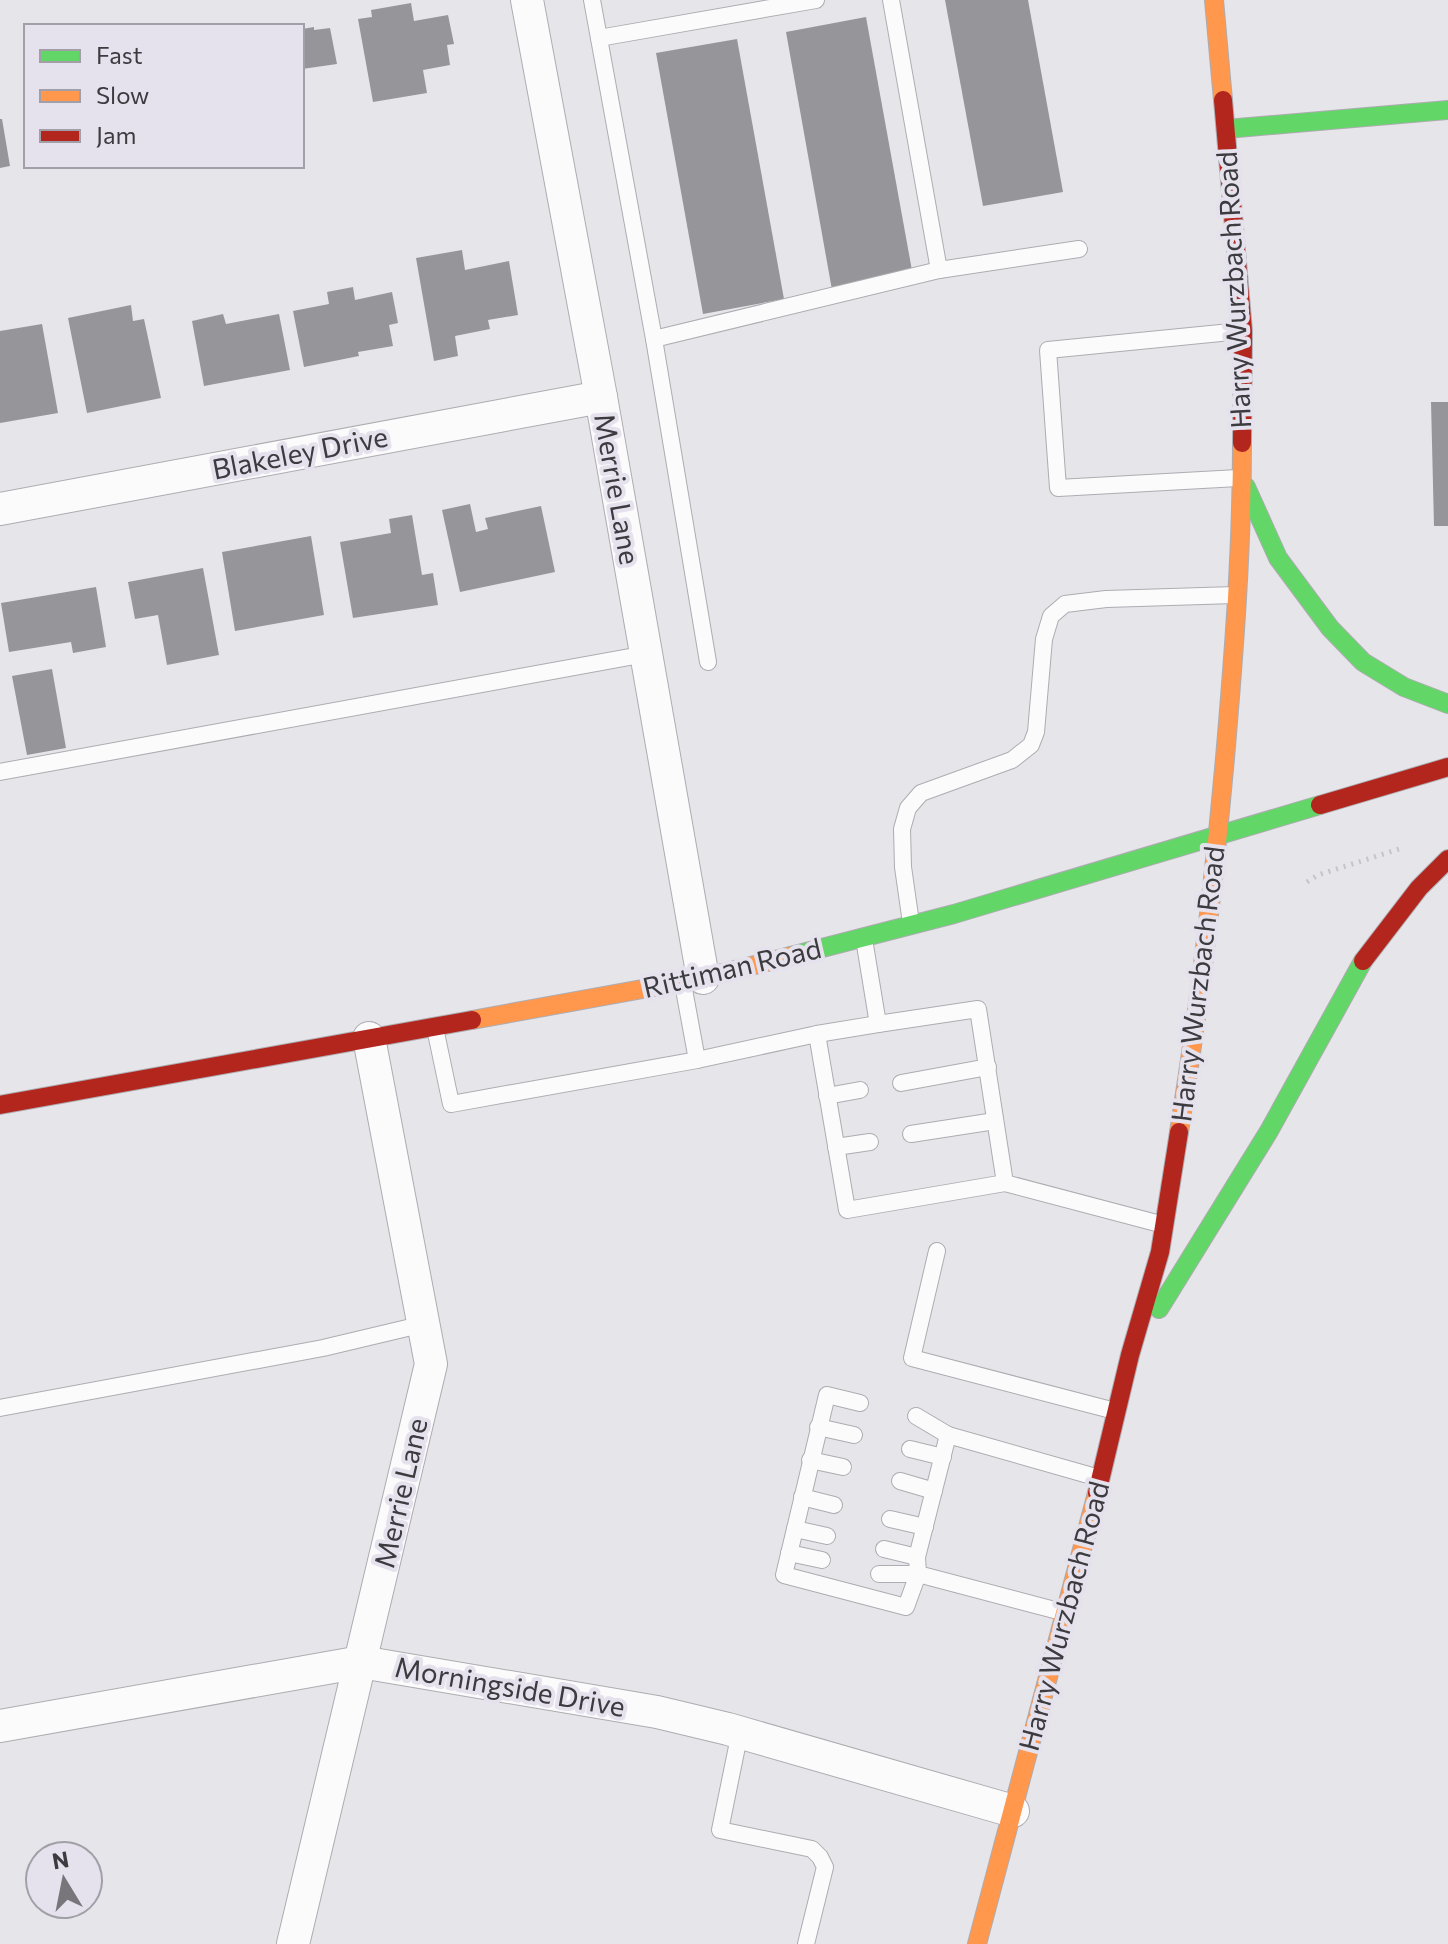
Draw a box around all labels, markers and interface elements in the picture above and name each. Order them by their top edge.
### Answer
legend [24,24,304,168]
text: Fast [96,40,143,69]
text: Slow [96,80,149,109]
text: Jam [96,120,136,149]
street label: Harry Wurzbach Road [1209,151,1257,430]
street label: Merrie Lane [588,411,648,567]
street label: Blakeley Drive [209,418,391,486]
street label: Harry Wurzbach Road [1163,844,1231,1124]
street label: Rittiman Road [639,930,824,1004]
street label: Merrie Lane [366,1415,434,1571]
street label: Harry Wurzbach Road [1011,1477,1115,1754]
street label: Morningside Drive [392,1649,628,1723]
north arrow [24,1840,104,1920]
text: N [50,1845,71,1875]

